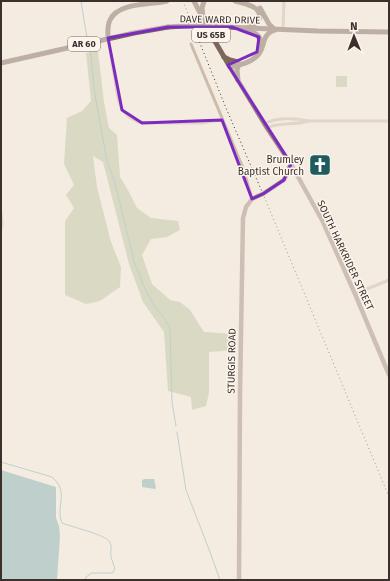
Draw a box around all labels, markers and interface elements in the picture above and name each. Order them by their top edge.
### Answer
street label: DAVE WARD DRIVE [179,13,261,27]
north arrow [334,16,374,56]
text: N [350,20,358,33]
road number: US 65B [192,28,230,42]
road number: AR 60 [68,37,100,51]
church icon: Brumley Baptist Church [307,152,333,178]
place label: Brumley Baptist Church [238,154,304,178]
street label: SOUTH HARKRIDER STREET [314,199,376,313]
street label: STURGIS ROAD [225,328,239,394]

